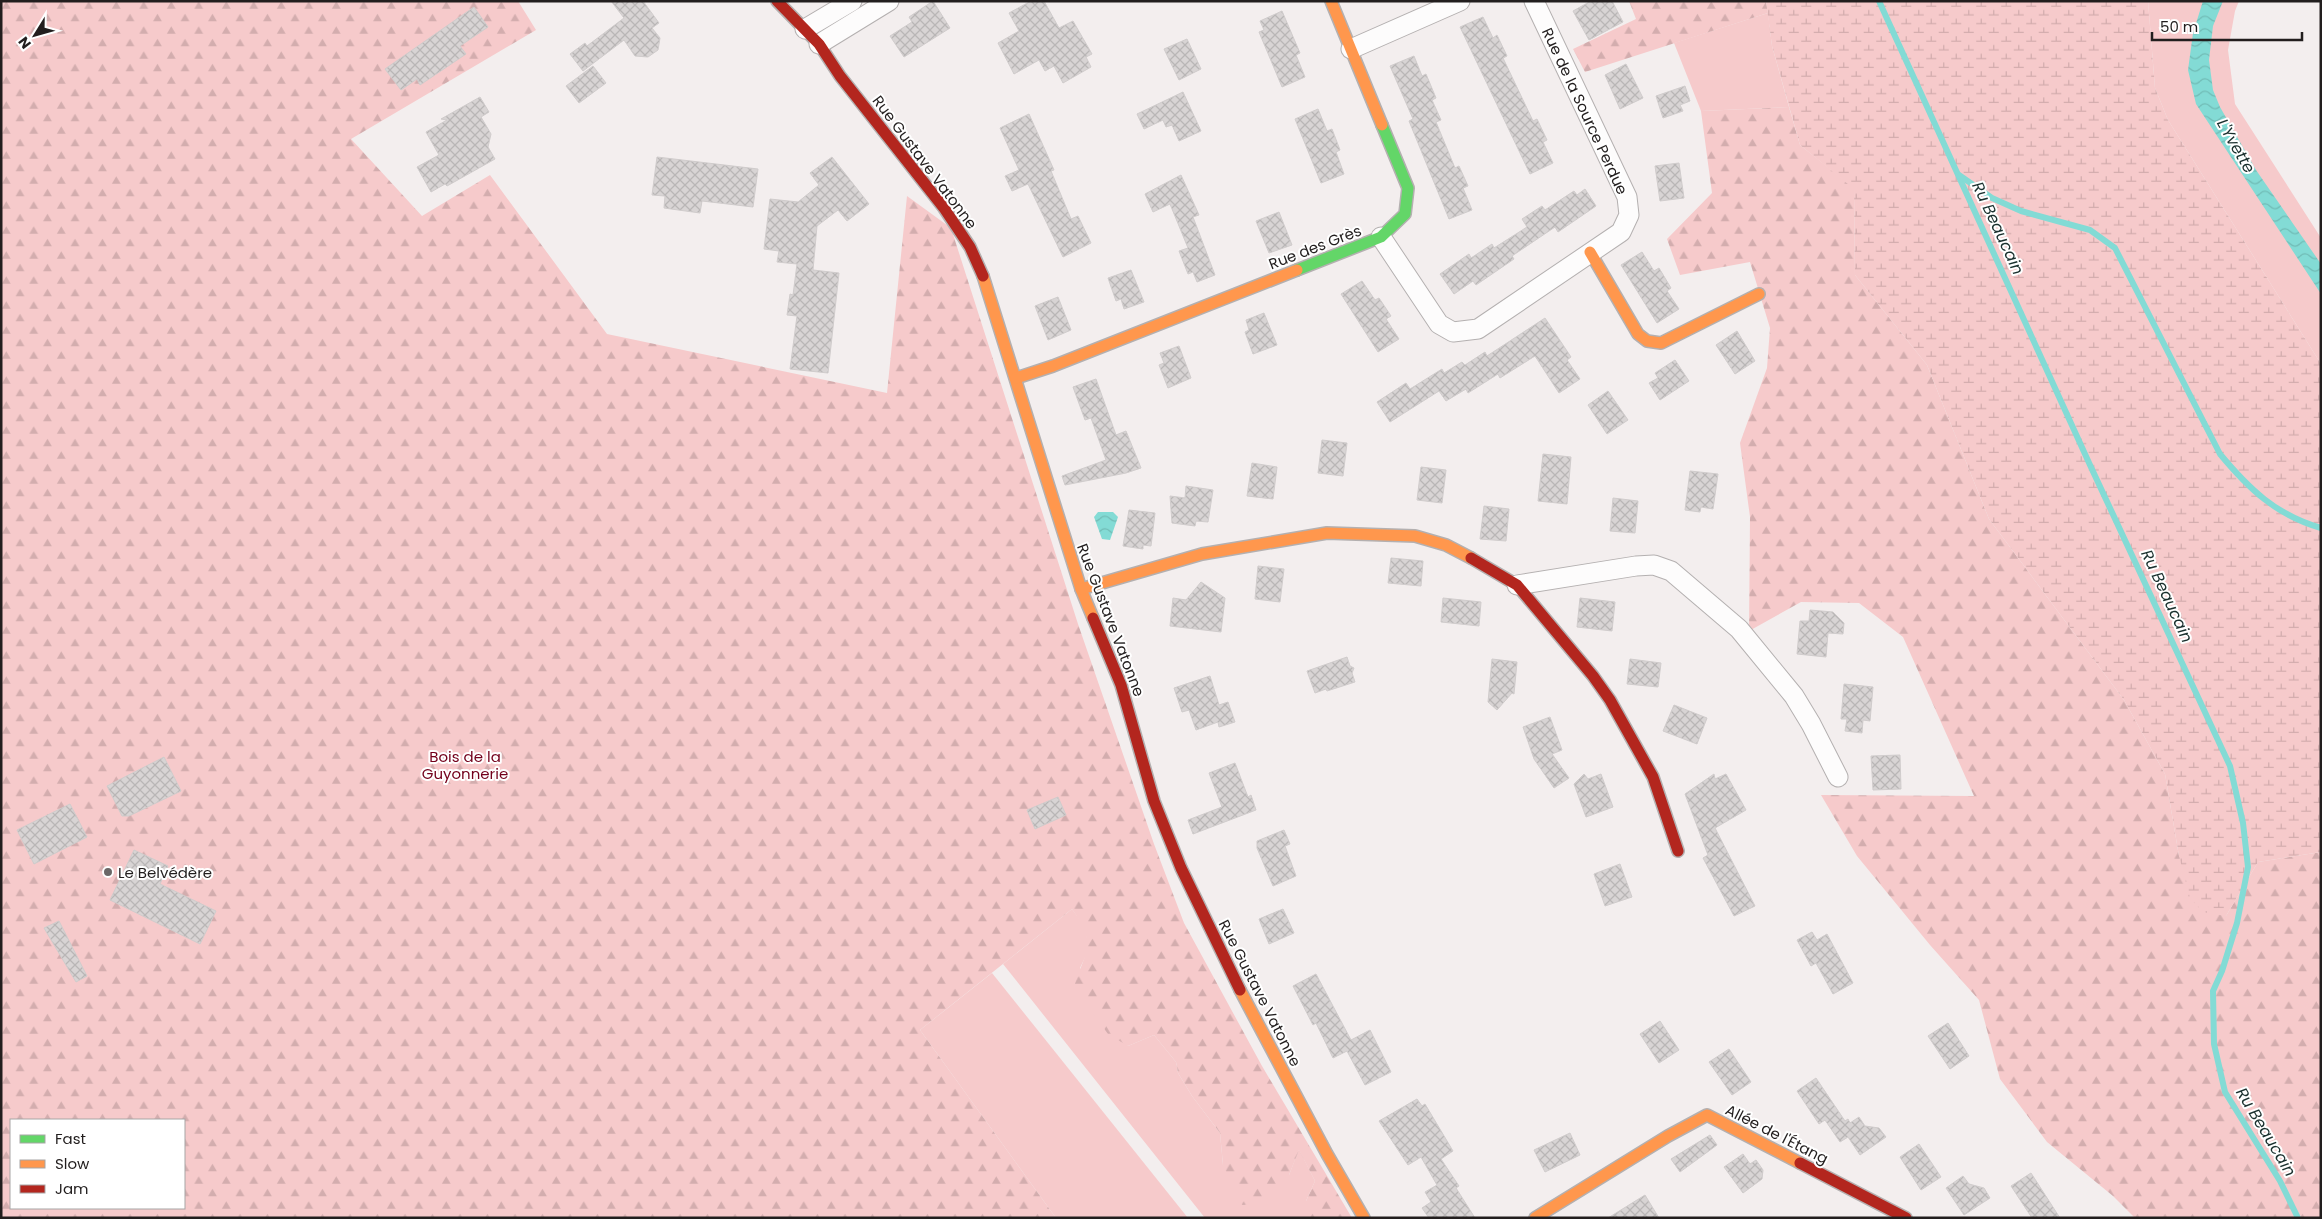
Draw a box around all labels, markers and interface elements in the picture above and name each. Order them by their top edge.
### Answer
north arrow [10,10,60,60]
scale bar [2152,10,2302,42]
text: 50 m [2160,16,2198,37]
street label: Rue de la Source Perdue [1537,24,1633,198]
text: N [13,33,36,53]
street label: Rue Gustave Vatonne [868,91,982,233]
water label: L'Yvette [2211,115,2261,177]
water label: Ru Beaucain [1966,178,2030,278]
street label: Rue des Grès [1266,220,1365,274]
street label: Rue Gustave Vatonne [1072,540,1150,700]
water label: Ru Beaucain [2135,546,2199,646]
park label: Bois de la Guyonnerie [422,746,508,784]
place label: Le Belvédère [118,862,212,883]
marker: Le Belvédère [102,866,114,878]
street label: Rue Gustave Vatonne [1214,916,1306,1070]
water label: Ru Beaucain [2230,1083,2302,1181]
street label: Allée de l'Étang [1722,1099,1832,1169]
legend [10,1119,185,1209]
text: Fast [55,1128,86,1149]
text: Slow [55,1153,90,1174]
text: Jam [55,1178,89,1199]

